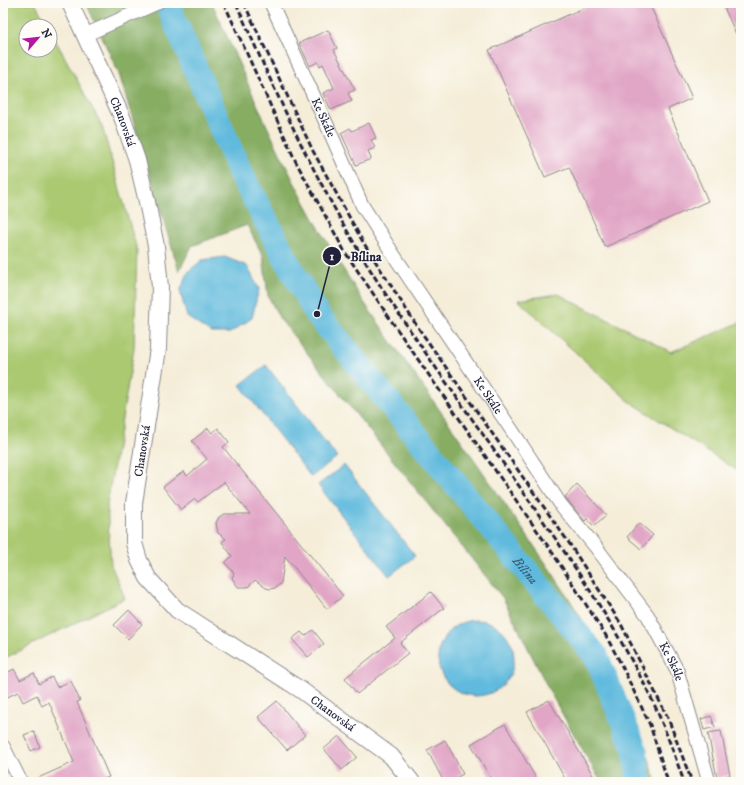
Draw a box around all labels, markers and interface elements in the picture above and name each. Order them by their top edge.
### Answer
north arrow [18,18,58,58]
text: N [38,27,54,41]
street label: Chanovská [106,95,139,149]
street label: Ke Skále [308,96,338,140]
callout: Bílina [322,244,389,269]
text: 1 [330,249,335,264]
text: Bílina [350,249,382,265]
street label: Ke Skále [470,374,506,417]
street label: Chanovská [131,423,154,478]
water label: Bílina [508,553,541,588]
street label: Ke Skále [655,640,687,683]
street label: Chanovská [307,692,359,736]

